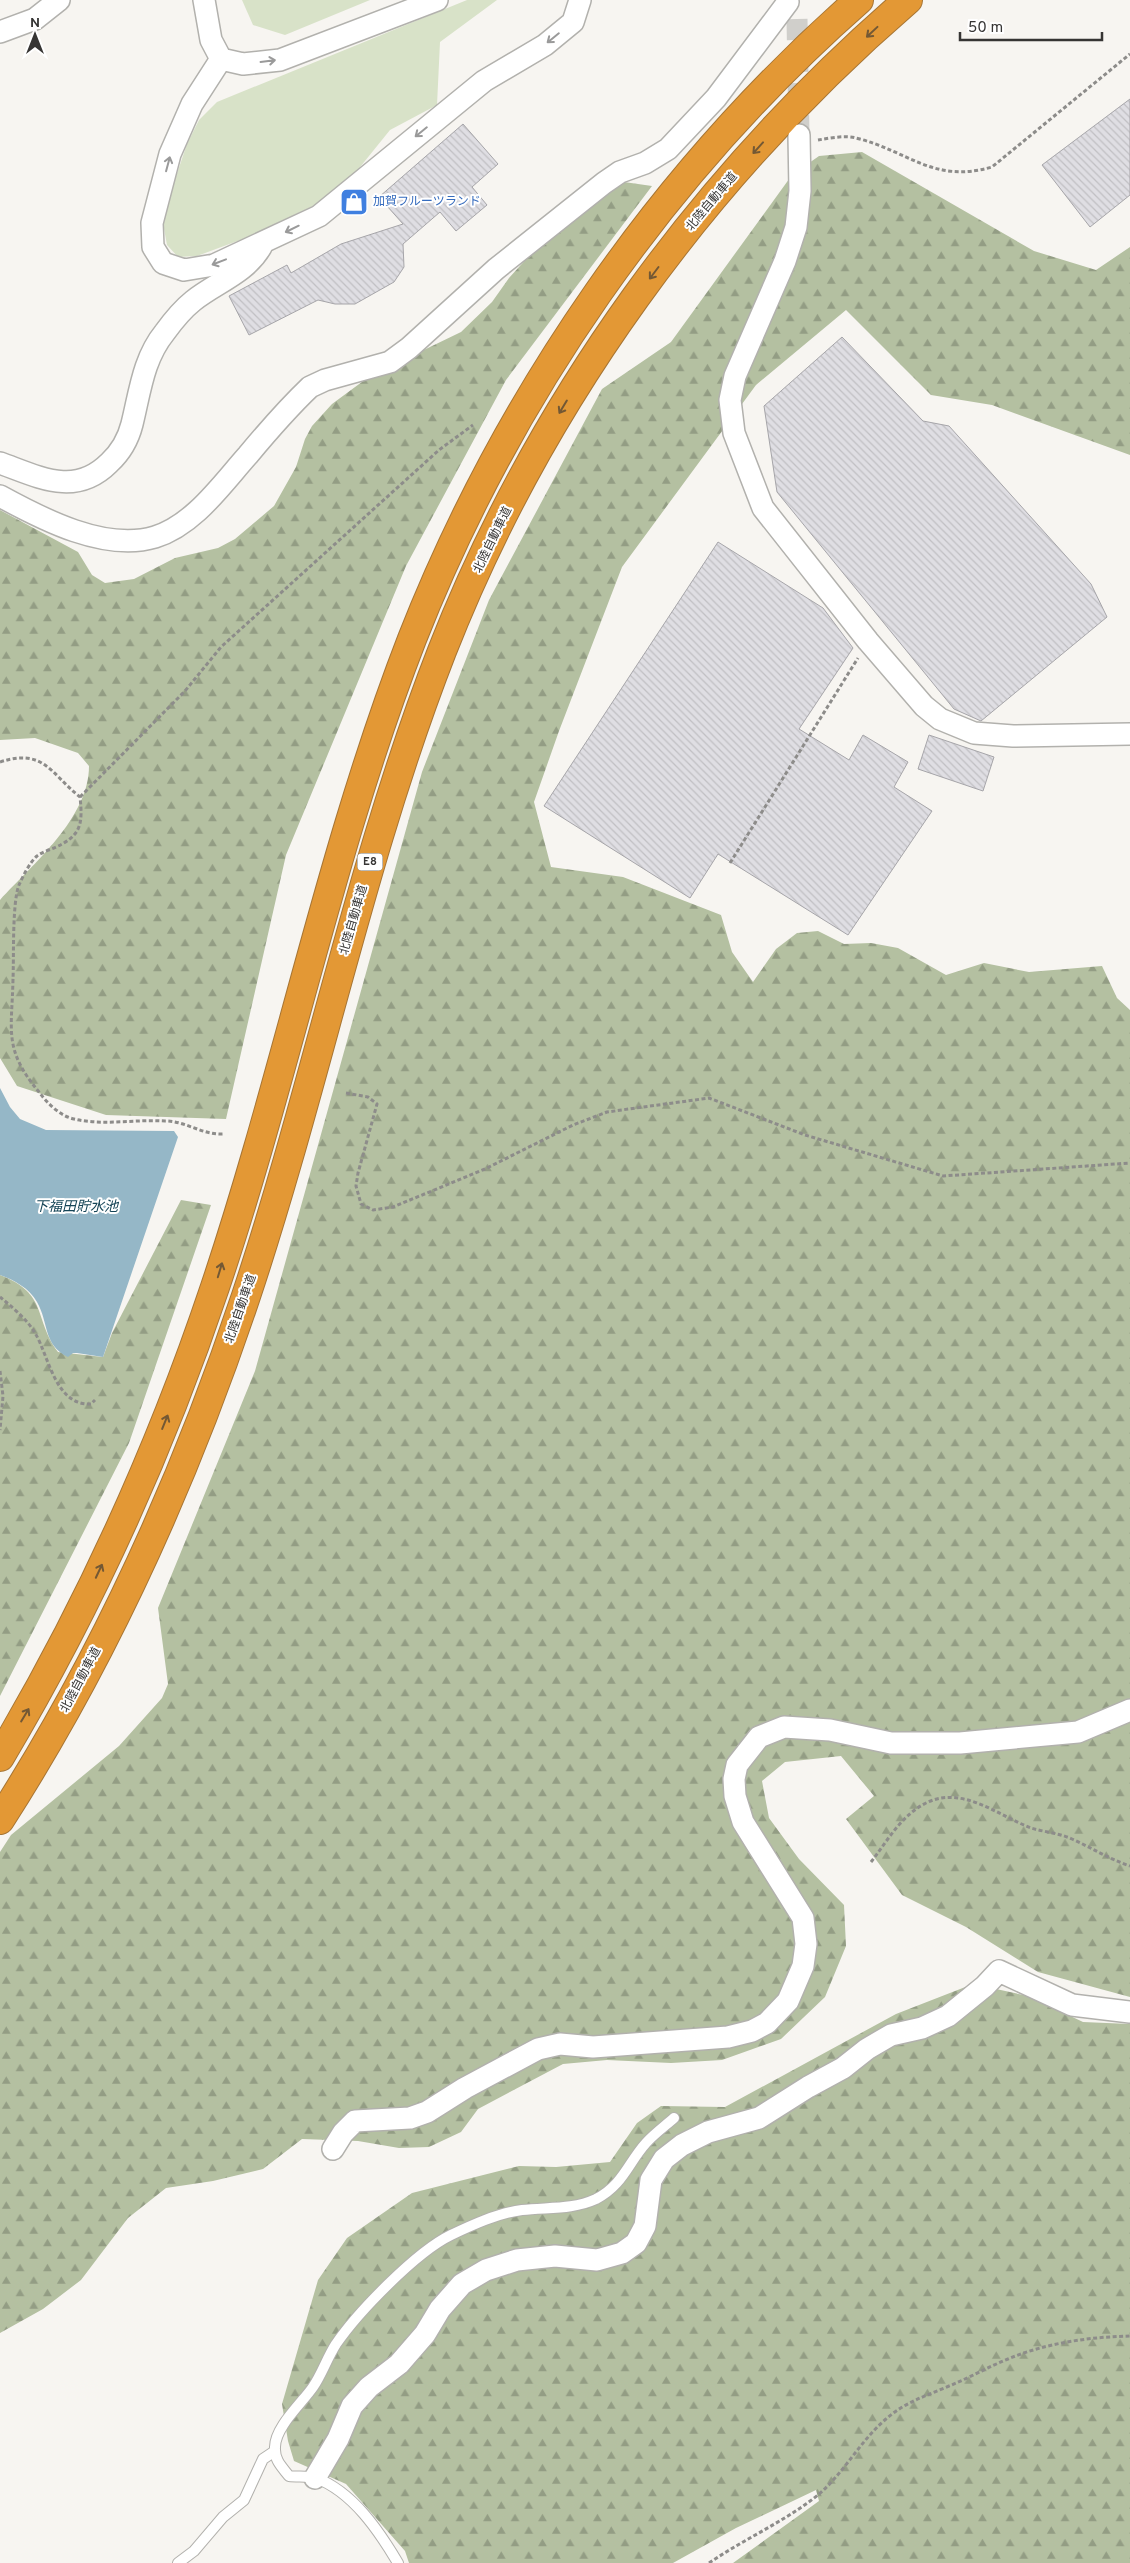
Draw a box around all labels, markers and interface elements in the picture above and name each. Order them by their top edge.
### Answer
north arrow [10,10,60,60]
scale bar [960,10,1102,42]
text: N [30,15,40,32]
text: 50 m [968,19,1003,38]
one-way arrow [865,26,878,38]
one-way arrow [547,33,560,44]
one-way arrow [260,56,276,66]
one-way arrow [415,126,428,137]
one-way arrow [752,142,764,155]
one-way arrow [163,156,173,172]
street label: 北陸自動車道 [683,169,741,235]
shop icon: 加賀フルーツランド [339,187,369,217]
place label: 加賀フルーツランド [373,194,481,210]
one-way arrow [285,225,300,234]
one-way arrow [212,258,227,267]
one-way arrow [649,266,659,280]
one-way arrow [557,400,567,414]
street label: 北陸自動車道 [470,504,516,576]
road number: E8 [358,854,382,870]
street label: 北陸自動車道 [336,883,372,957]
water label: 下福田貯水池 [34,1199,120,1216]
one-way arrow [216,1262,226,1278]
street label: 北陸自動車道 [222,1272,260,1346]
one-way arrow [160,1415,170,1430]
one-way arrow [95,1564,105,1579]
street label: 北陸自動車道 [57,1644,105,1716]
one-way arrow [20,1709,30,1723]

